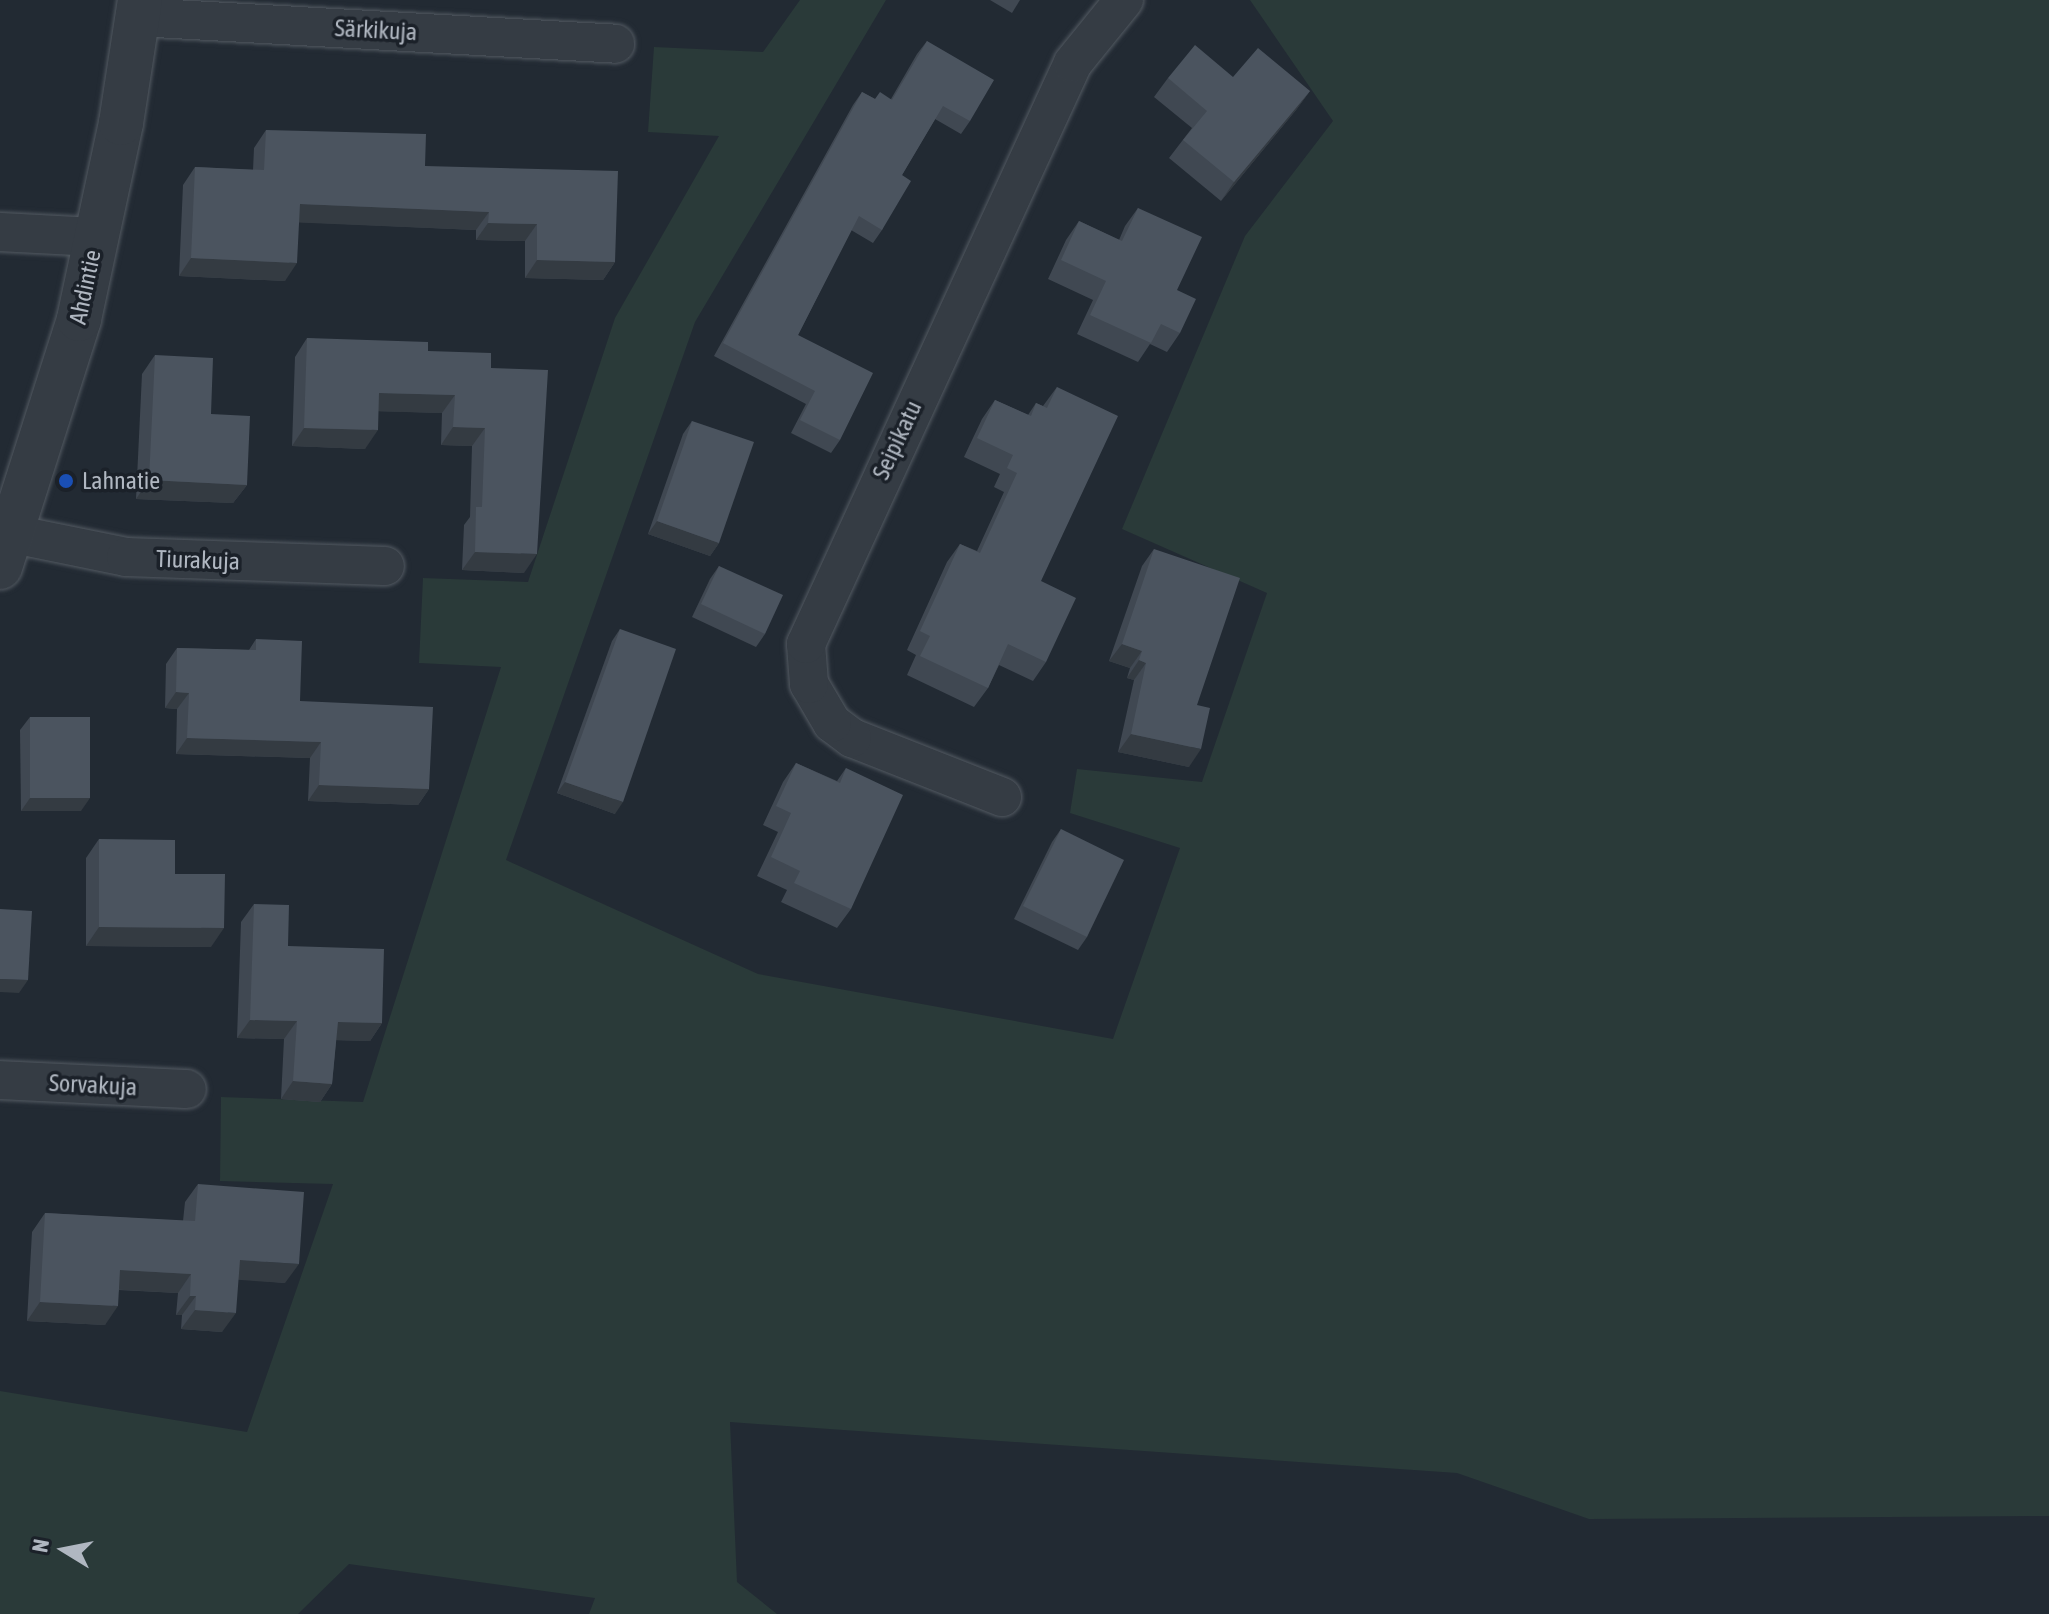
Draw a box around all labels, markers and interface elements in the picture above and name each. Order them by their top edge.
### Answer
street label: Särkikuja [334,13,418,47]
street label: Ahdintie [63,247,107,327]
street label: Seipikatu [866,396,928,484]
place label: Lahnatie [82,467,160,495]
marker: Lahnatie [57,472,75,490]
street label: Tiurakuja [156,544,240,576]
street label: Sorvakuja [48,1068,138,1102]
north arrow [24,1510,104,1590]
text: N [26,1537,54,1554]

